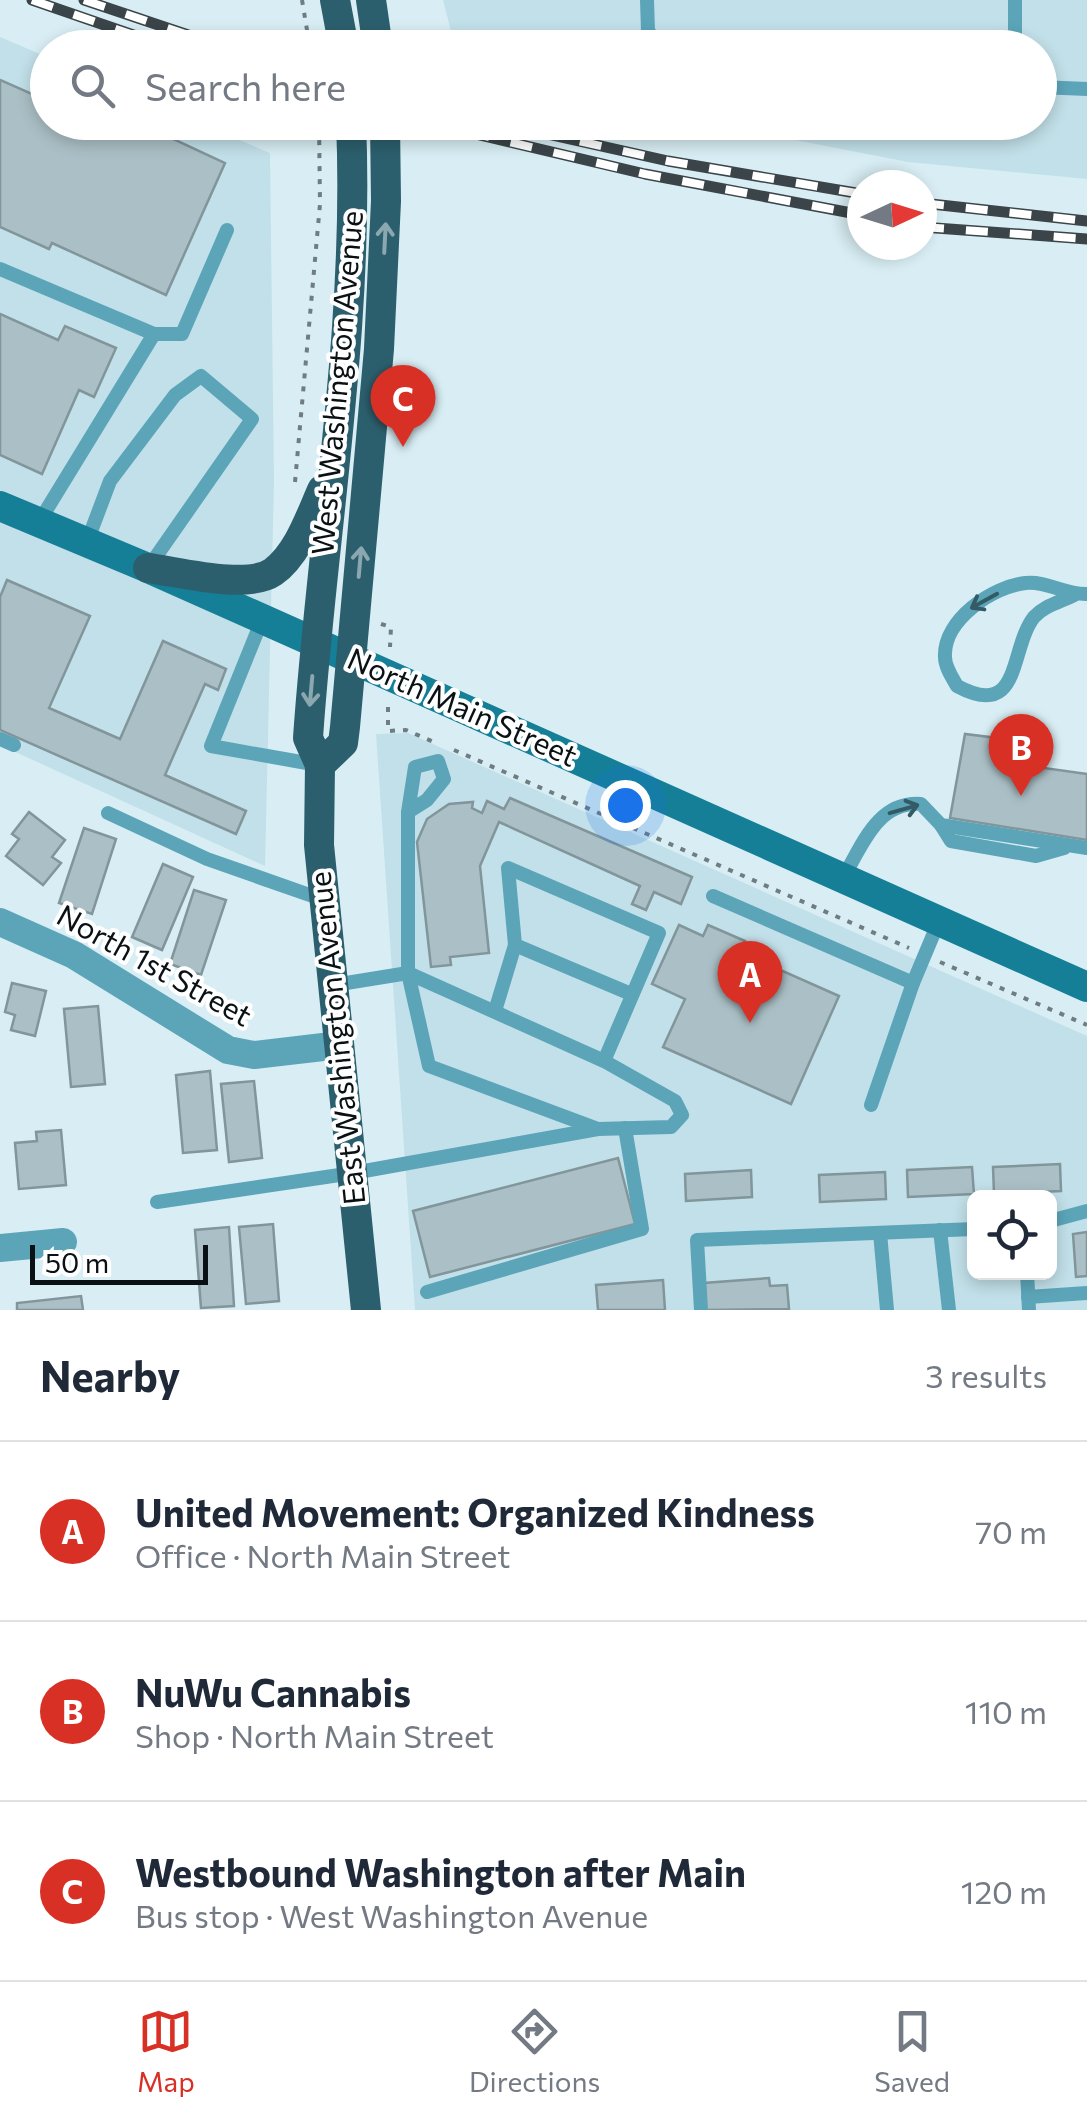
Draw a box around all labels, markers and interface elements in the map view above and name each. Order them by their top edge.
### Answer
search box [30,30,1057,140]
icon: search [65,58,120,113]
text: Search here [145,62,346,109]
north arrow [847,170,937,260]
street label: West Washington Avenue [302,209,369,557]
one-way arrow [375,222,394,255]
pin: C [370,364,436,447]
one-way arrow [351,546,370,579]
one-way arrow [970,591,999,611]
street label: North Main Street [343,639,584,773]
one-way arrow [302,674,321,706]
pin: B [988,714,1054,796]
your location [600,780,651,831]
one-way arrow [887,799,919,817]
street label: East Washington Avenue [300,870,371,1207]
street label: North 1st Street [51,895,259,1033]
pin: A [718,940,782,1023]
map controls [967,1190,1057,1280]
button: locate [967,1190,1057,1280]
scale bar [30,1240,208,1284]
text: 50 m [45,1245,109,1279]
text: Nearby [40,1349,180,1401]
text: 3 results [925,1355,1047,1395]
text: United Movement: Organized Kindness [135,1488,815,1535]
text: A [61,1511,84,1551]
text: 70 m [975,1511,1047,1551]
text: Office · North Main Street [135,1535,510,1575]
text: NuWu Cannabis [135,1668,411,1715]
text: B [62,1691,83,1731]
text: 110 m [965,1691,1047,1731]
text: Shop · North Main Street [135,1715,494,1755]
text: Westbound Washington after Main [135,1848,746,1895]
text: C [62,1871,83,1911]
text: 120 m [961,1871,1047,1911]
text: Bus stop · West Washington Avenue [135,1895,648,1935]
tab: Map [137,2004,195,2098]
tab: Directions [469,2004,600,2098]
tab: Saved [874,2004,950,2098]

